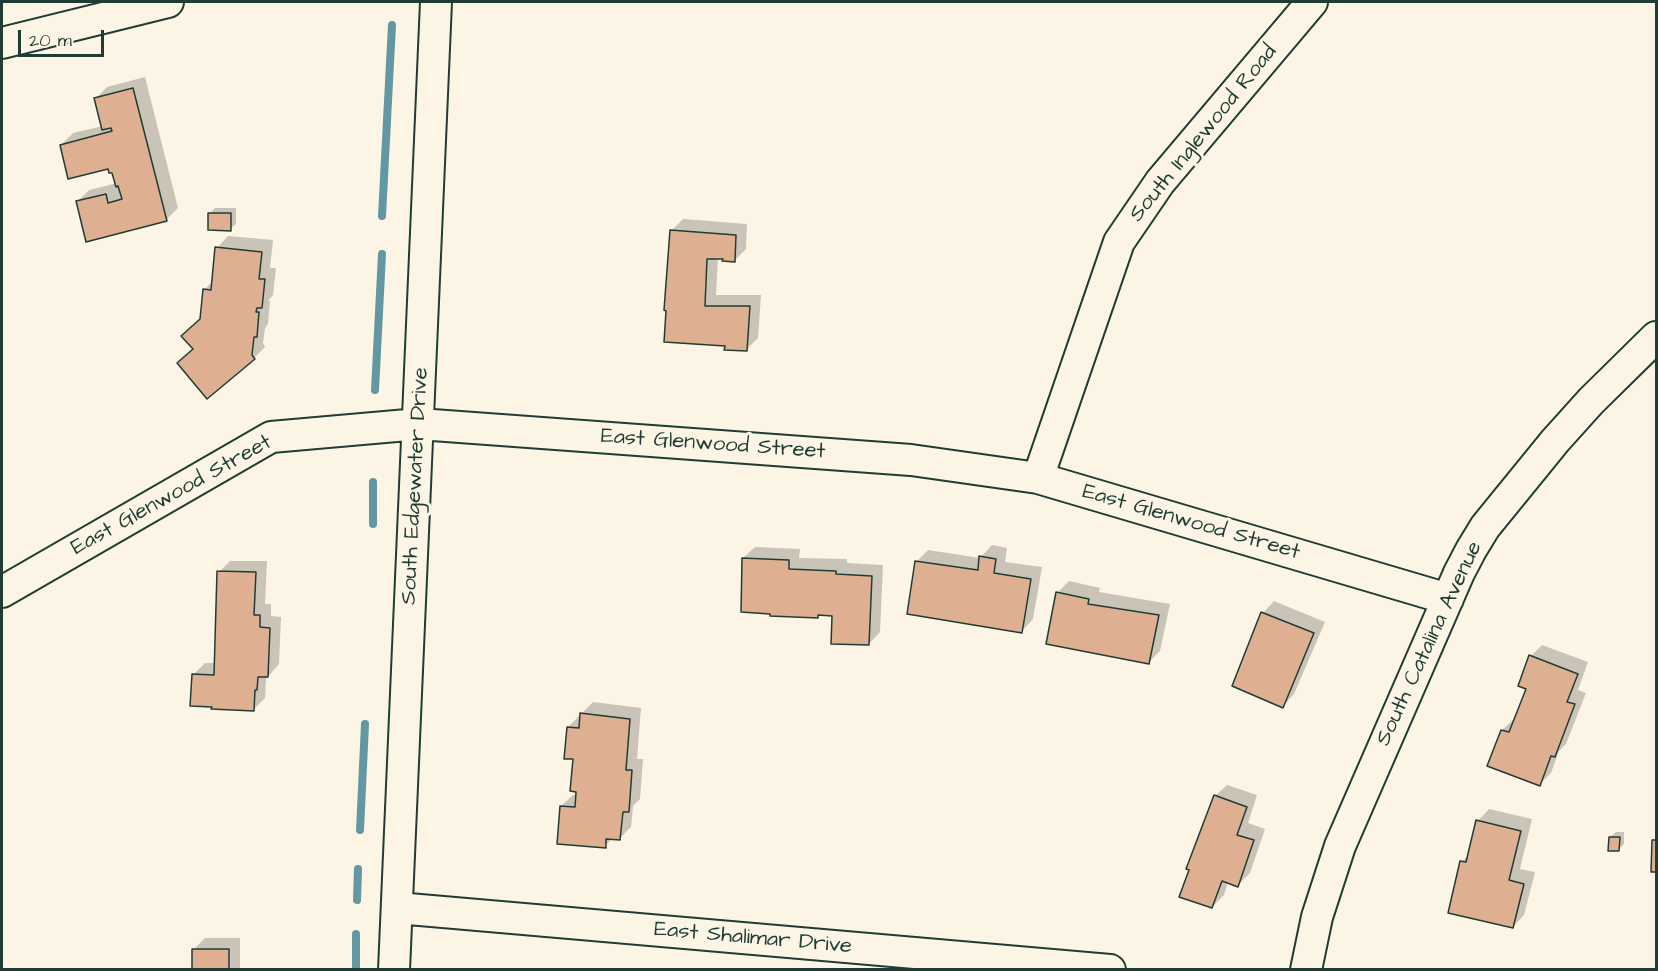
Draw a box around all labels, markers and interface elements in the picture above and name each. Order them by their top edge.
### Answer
scale bar [21,18,106,56]
text: 20 m [29,28,72,53]
street label: South Inglewood Road [1124,40,1284,228]
street label: South Edgewater Drive [397,367,435,605]
street label: East Glenwood Street [600,424,826,466]
street label: East Glenwood Street [67,430,277,562]
street label: East Glenwood Street [1079,479,1303,567]
street label: South Catalina Avenue [1371,538,1489,750]
street label: East Shalimar Drive [653,917,853,961]

